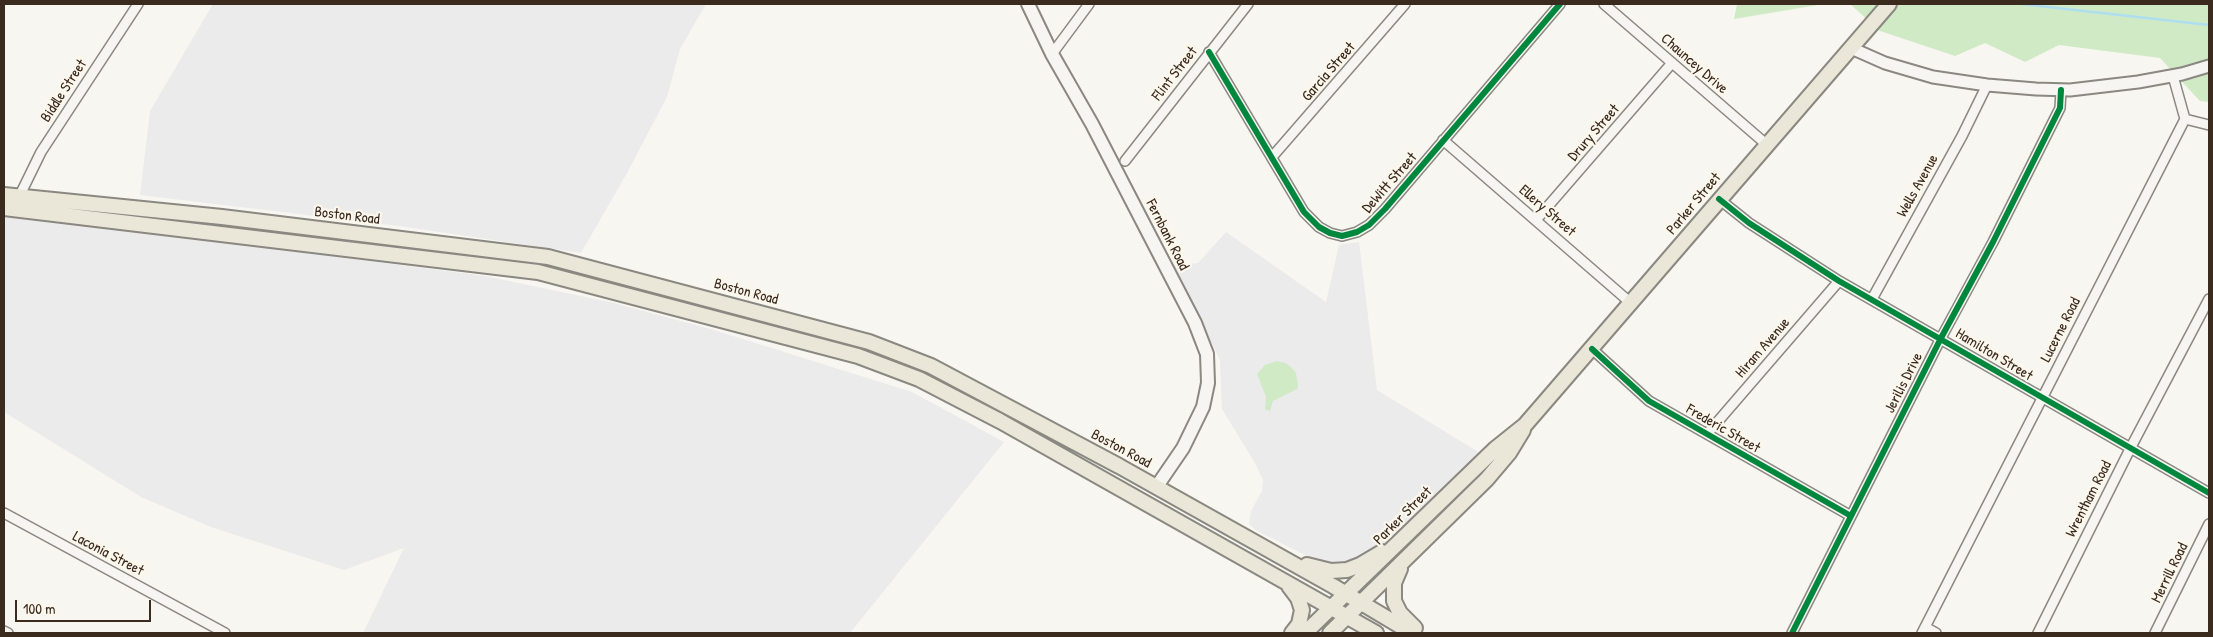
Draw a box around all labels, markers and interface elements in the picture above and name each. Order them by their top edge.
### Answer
street label: Chauncey Drive [1657,30,1731,98]
street label: Garcia Street [1298,39,1360,105]
street label: Flint Street [1148,44,1202,104]
street label: Biddle Street [37,56,91,126]
street label: Drury Street [1564,101,1624,165]
street label: DeWitt Street [1359,149,1421,217]
street label: Wells Avenue [1893,151,1943,221]
street label: Parker Street [1663,169,1725,239]
street label: Ellery Street [1515,181,1579,241]
street label: Fernbank Road [1141,196,1193,274]
street label: Boston Road [313,203,381,229]
street label: Boston Road [712,275,780,309]
street label: Lucerne Road [2037,295,2085,365]
street label: Hiram Avenue [1732,314,1794,382]
street label: Hamilton Street [1952,325,2036,385]
street label: Jerilis Drive [1881,350,1927,416]
street label: Frederic Street [1683,401,1763,457]
street label: Boston Road [1088,426,1154,472]
street label: Wrentham Road [2062,458,2116,540]
street label: Parker Street [1370,483,1436,549]
street label: Laconia Street [69,528,147,580]
street label: Merrill Road [2148,540,2192,606]
scale bar [18,590,154,622]
text: 100 m [23,598,56,619]

